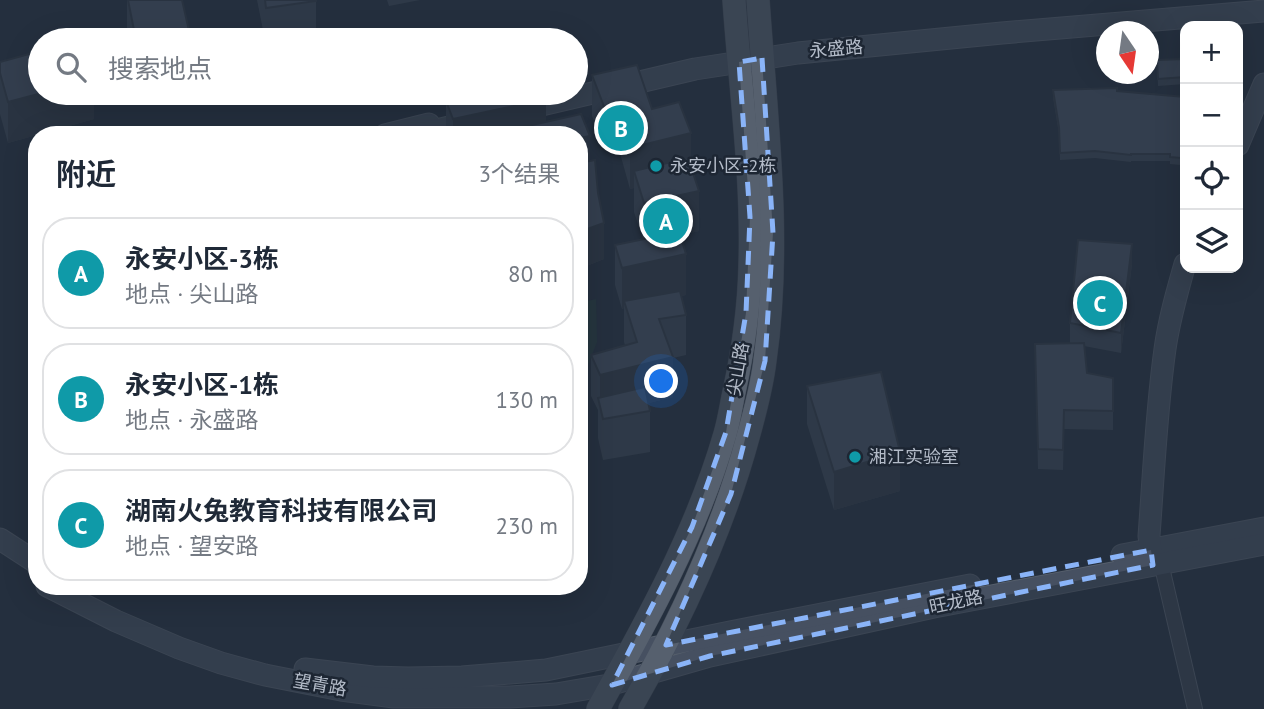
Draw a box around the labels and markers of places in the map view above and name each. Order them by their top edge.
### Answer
pin: B [598,102,644,154]
place label: 永安小区-2栋 [670,154,776,177]
marker: 永安小区-2栋 [648,158,664,174]
pin: A [643,195,689,247]
pin: C [1077,277,1123,329]
place label: 湘江实验室 [869,445,959,468]
marker: 湘江实验室 [847,449,863,465]

